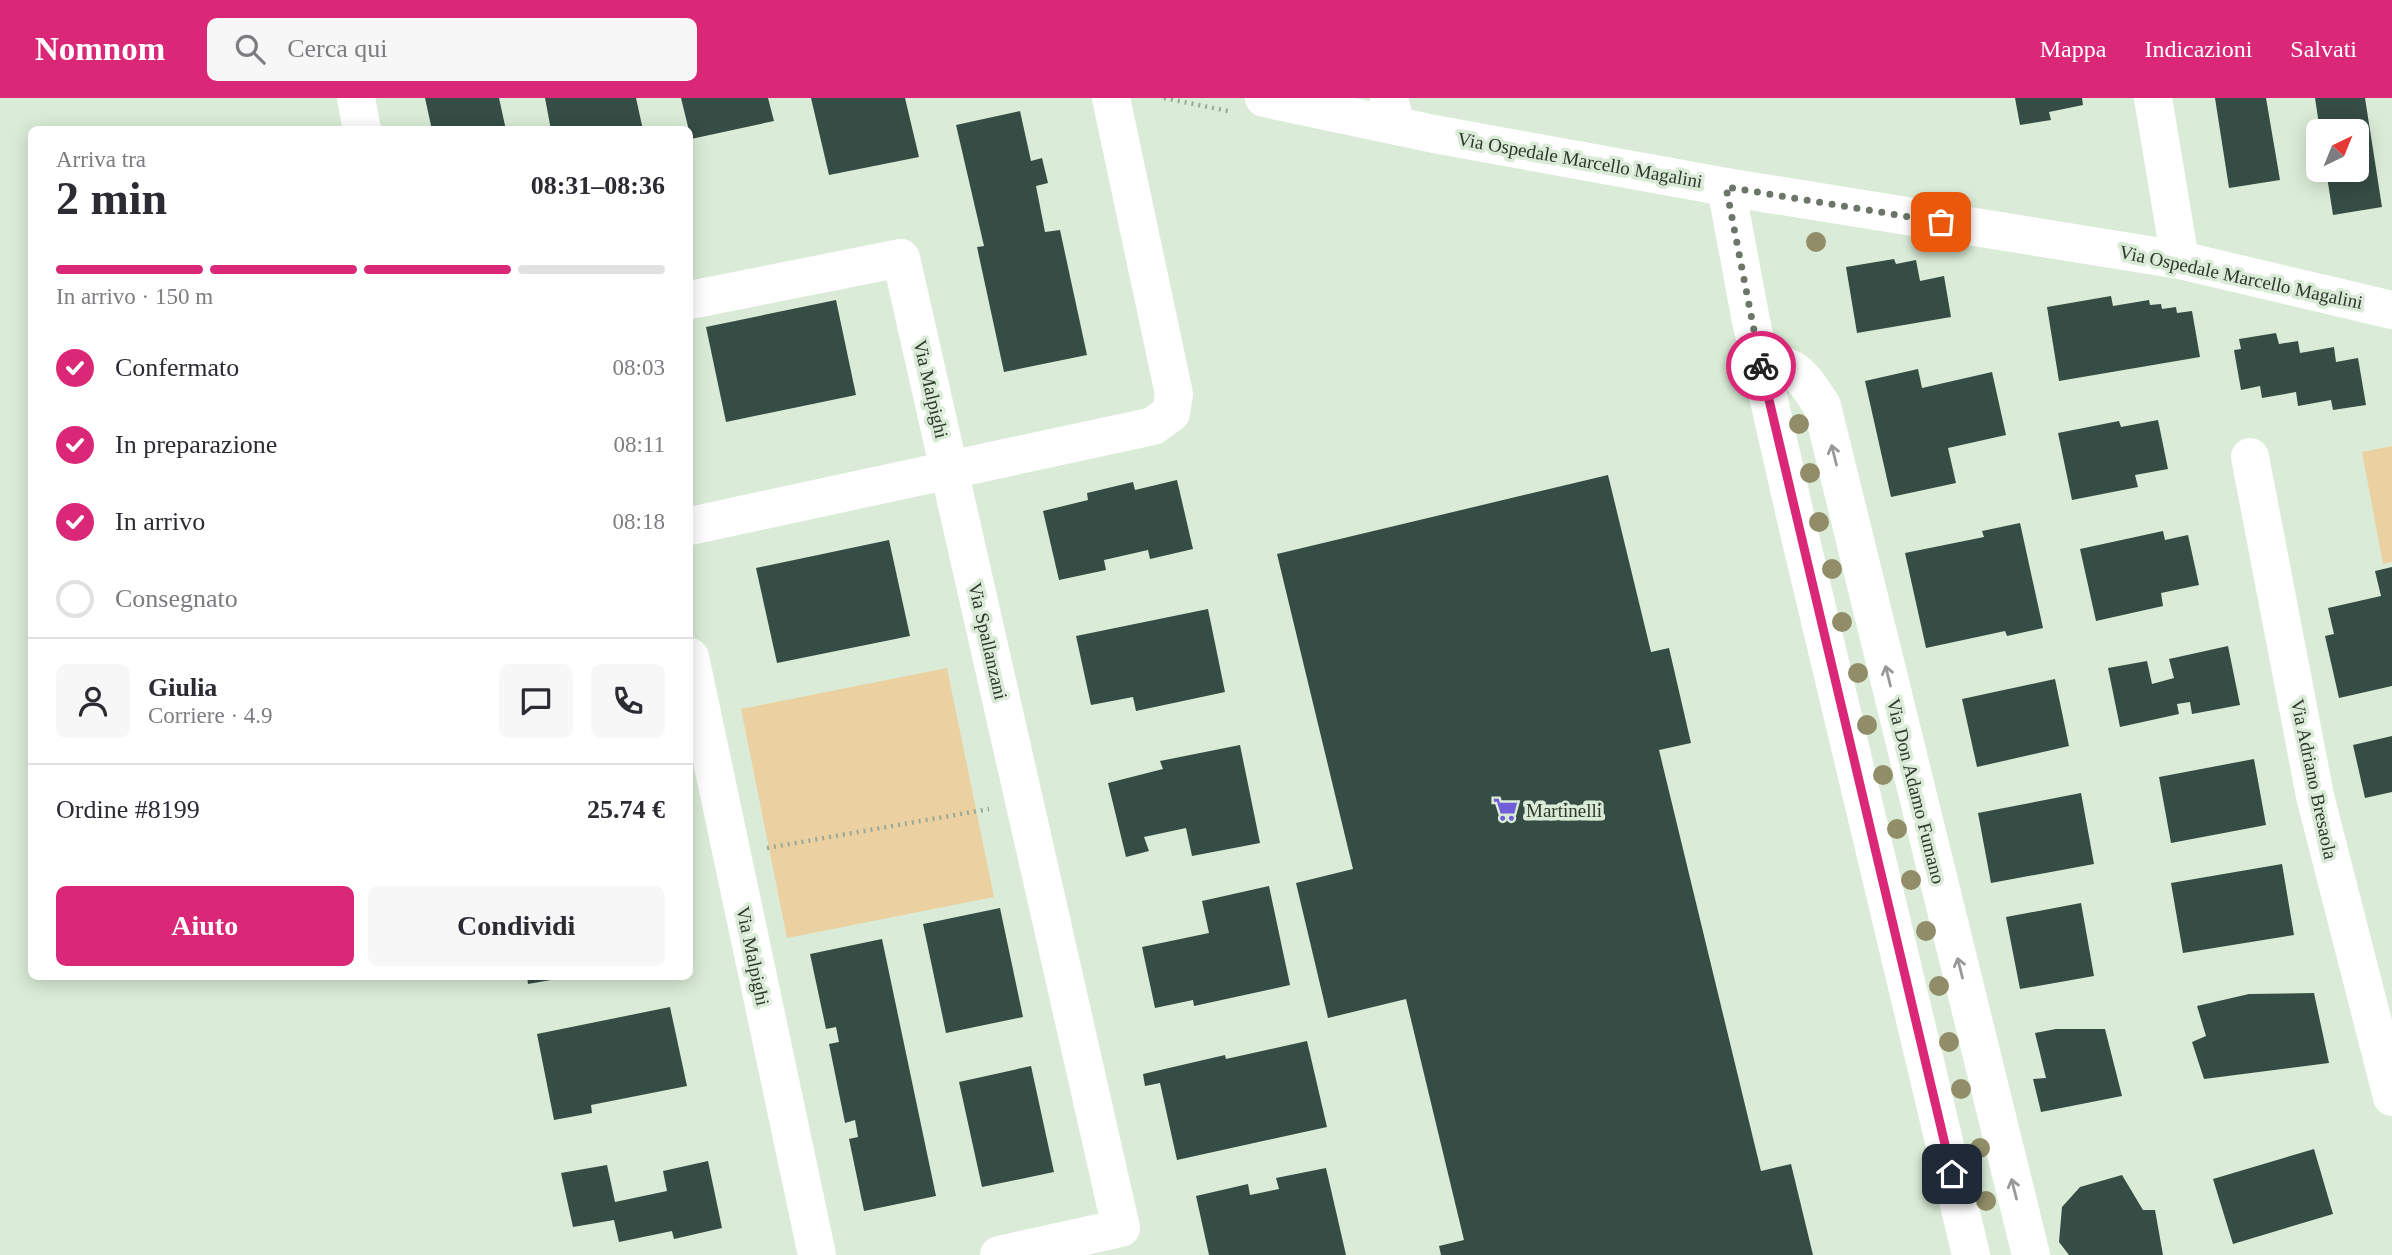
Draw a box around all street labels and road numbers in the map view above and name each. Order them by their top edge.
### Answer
street label: Via Ospedale Marcello Magalini [1456,128,1704,192]
street label: Via Ospedale Marcello Magalini [2117,241,2365,313]
street label: Via Malpighi [909,338,953,440]
street label: Via Spallanzani [964,580,1012,702]
street label: Via Don Adamo Fumano [1883,696,1949,886]
street label: Via Adriano Bresaola [2287,697,2341,862]
street label: Via Malpighi [732,905,774,1007]

